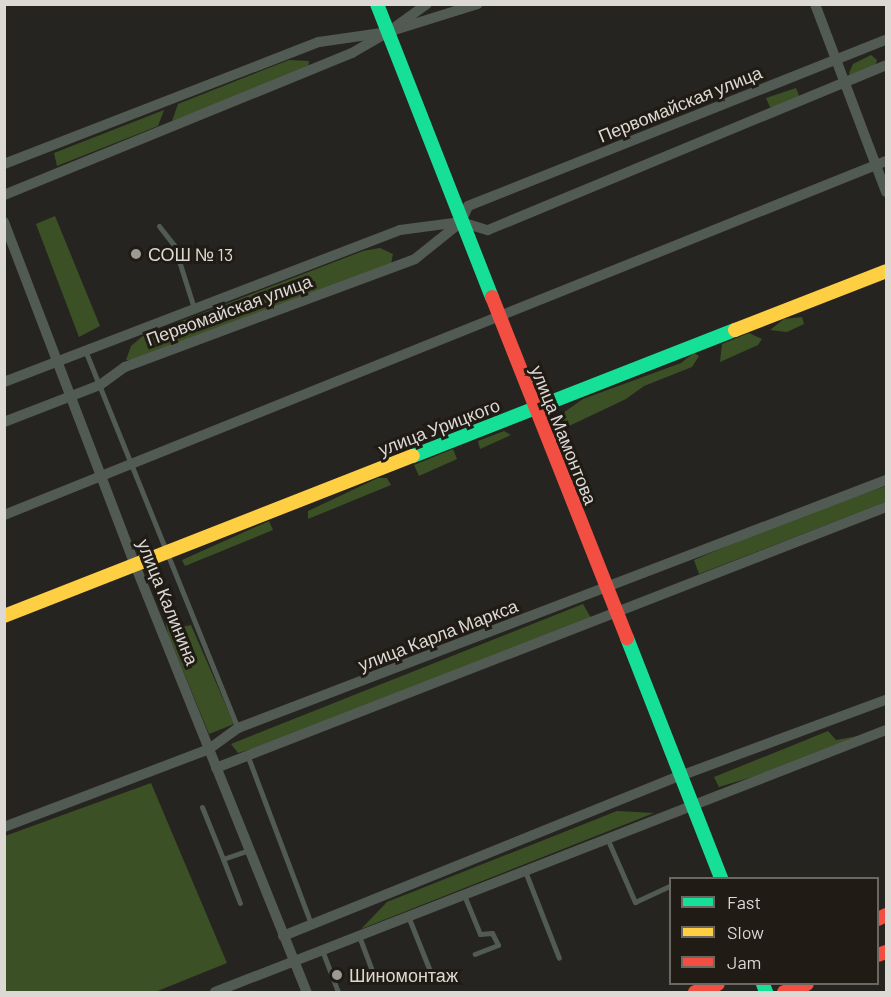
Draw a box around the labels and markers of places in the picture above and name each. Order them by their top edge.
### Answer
place label: СОШ № 13 [148,243,233,265]
marker: СОШ № 13 [129,247,143,261]
place label: Шиномонтаж [349,964,458,986]
marker: Шиномонтаж [330,968,344,982]

